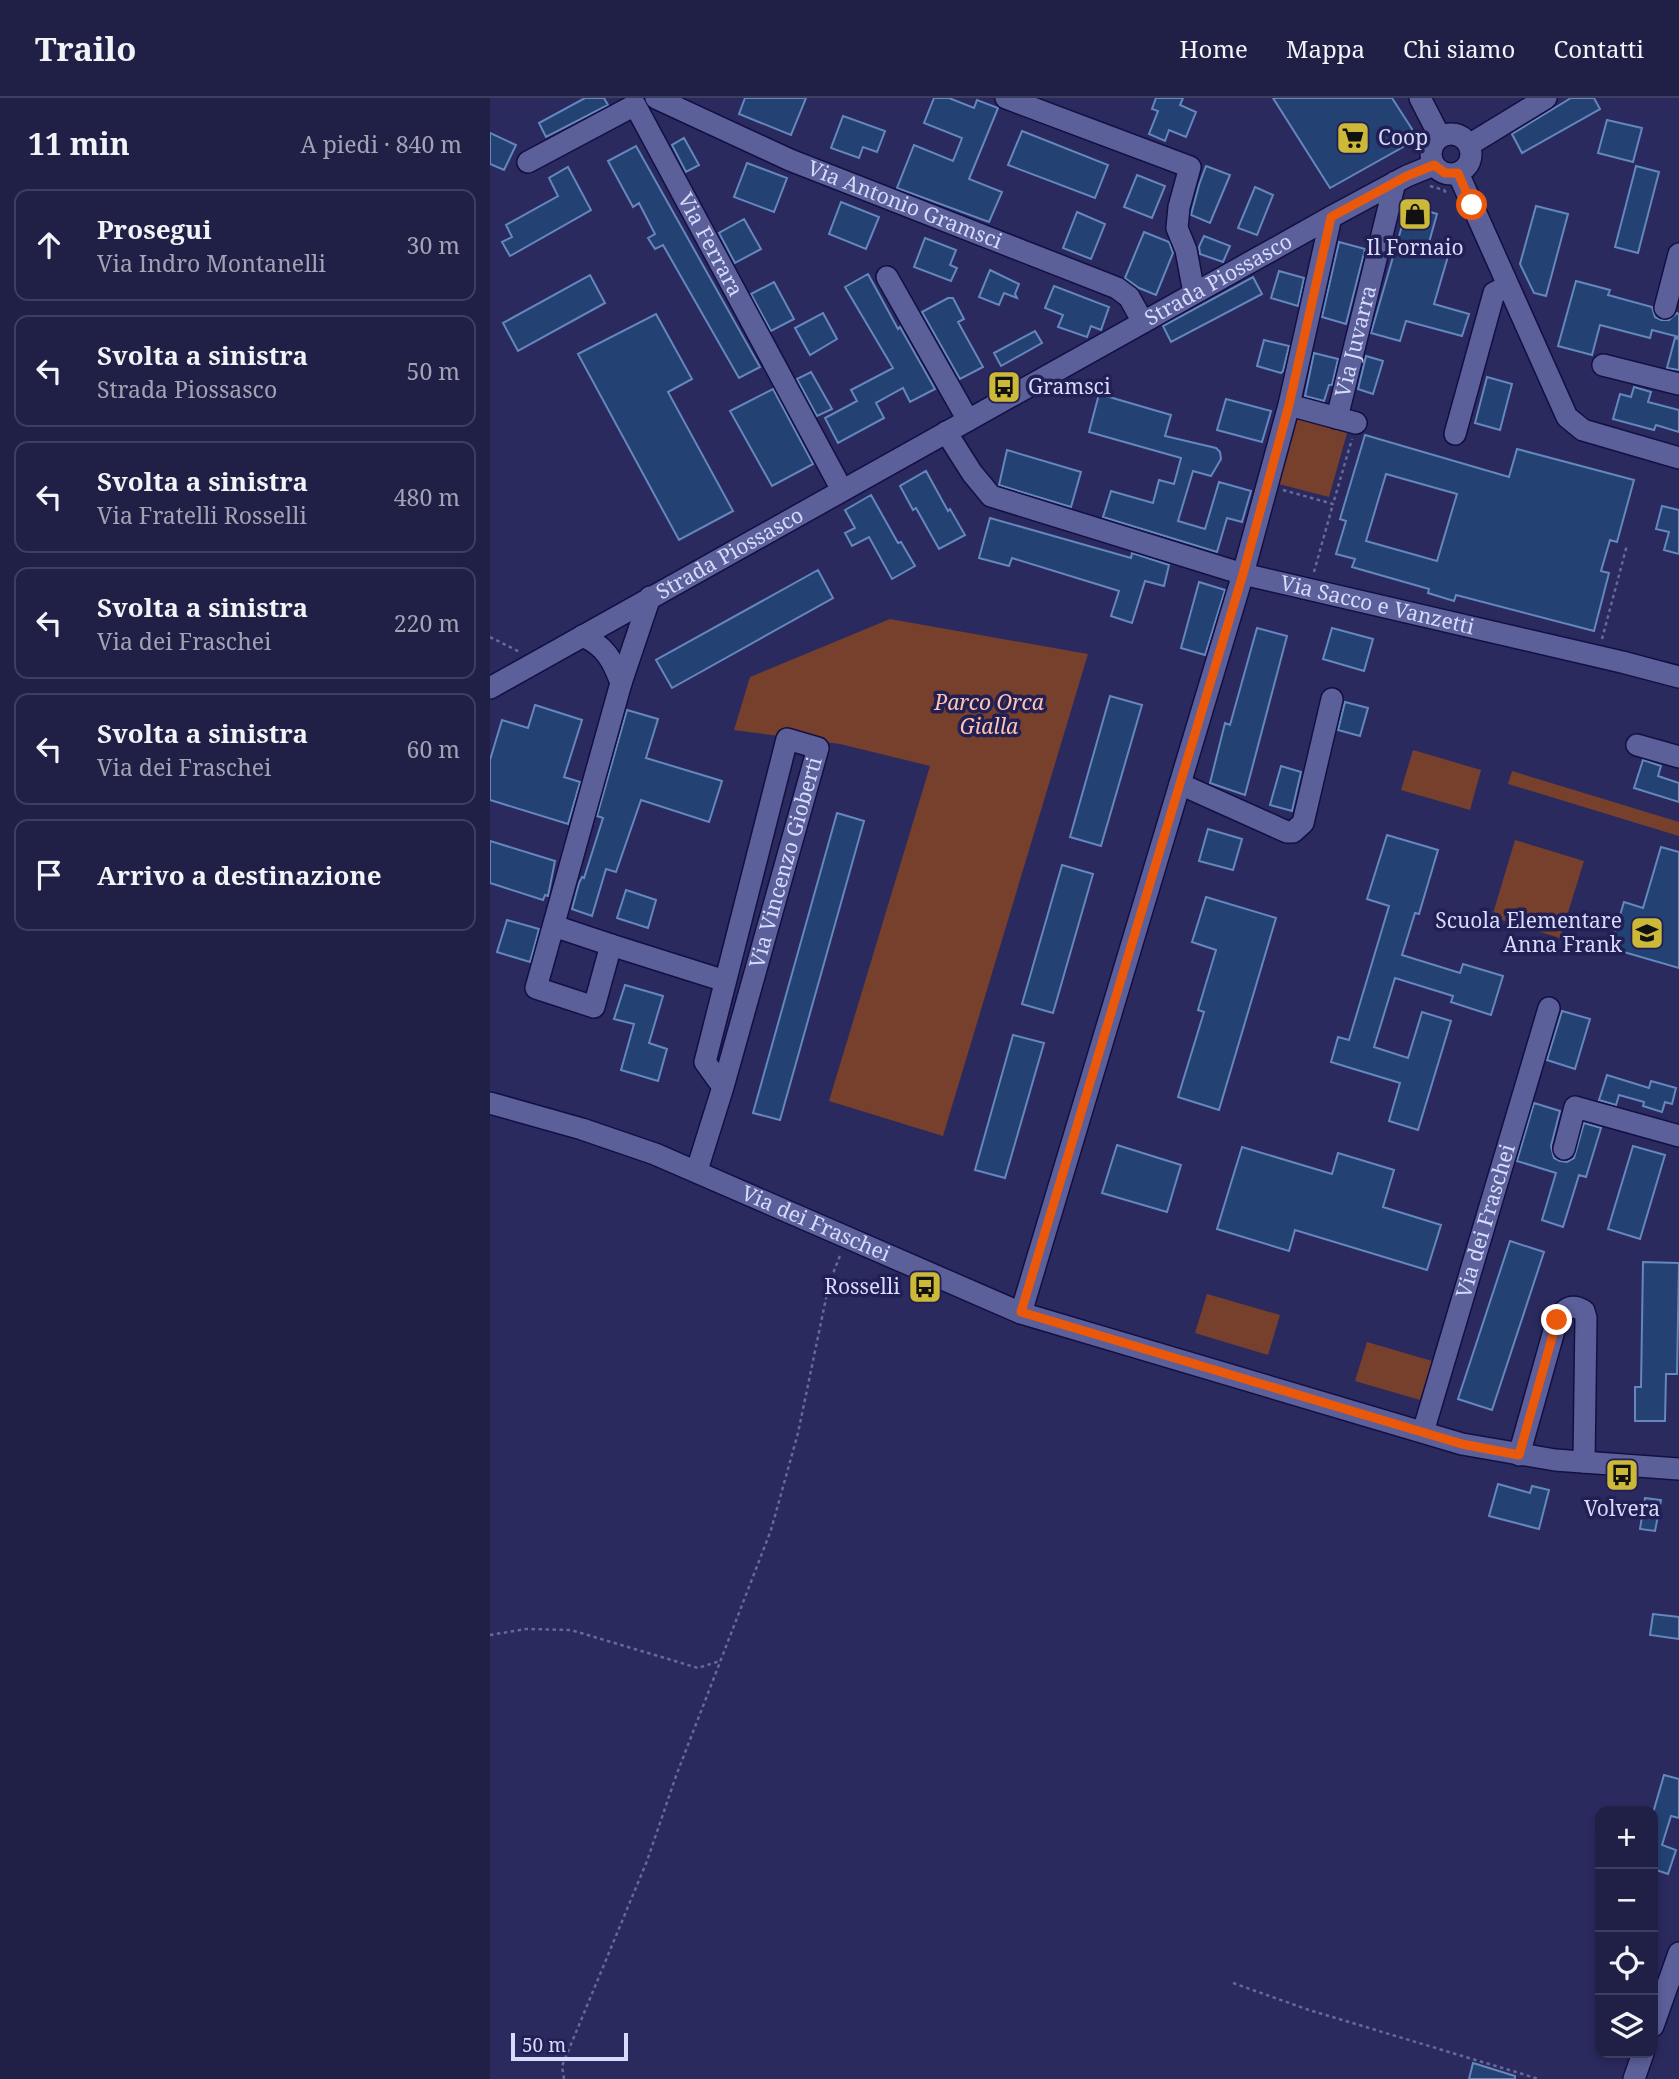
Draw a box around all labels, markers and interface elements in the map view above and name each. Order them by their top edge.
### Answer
text: Trailo [35,26,136,71]
text: Home [1180,32,1248,65]
text: Mappa [1286,32,1365,65]
text: Chi siamo [1403,32,1515,65]
text: Contatti [1553,32,1644,65]
supermarket icon: Coop [1334,119,1372,157]
text: 11 min [28,123,130,164]
place label: Coop [1378,123,1428,151]
text: A piedi · 840 m [301,128,462,160]
street label: Via Antonio Gramsci [804,153,1007,255]
street label: Via Ferrara [672,188,750,301]
route start [1456,189,1487,220]
shop icon: Il Fornaio [1396,195,1434,233]
text: Prosegui [97,211,212,247]
icon: ahead [30,226,68,264]
street label: Strada Piossasco [1139,227,1297,332]
text: 30 m [407,229,460,261]
place label: Il Fornaio [1366,233,1464,261]
text: Via Indro Montanelli [97,247,326,279]
street label: Via Juvarra [1328,282,1382,400]
text: Svolta a sinistra [97,337,308,373]
icon: left [30,352,68,390]
text: 50 m [407,355,460,387]
bus stop icon: Gramsci [985,368,1023,406]
place label: Gramsci [1028,372,1111,400]
text: Strada Piossasco [97,373,277,405]
text: Svolta a sinistra [97,463,308,499]
icon: left [30,478,68,516]
text: 480 m [394,481,460,513]
text: Via Fratelli Rosselli [97,499,307,531]
street label: Strada Piossasco [651,500,808,605]
street label: Via Sacco e Vanzetti [1278,568,1477,640]
text: Svolta a sinistra [97,589,308,625]
icon: left [30,604,68,642]
text: 220 m [394,607,460,639]
text: Via dei Fraschei [97,625,271,657]
park label: Parco Orca Gialla [933,688,1045,740]
text: Svolta a sinistra [97,715,308,751]
icon: left [30,730,68,768]
text: 60 m [407,733,460,765]
text: Via dei Fraschei [97,751,271,783]
street label: Via Vincenzo Gioberti [742,753,828,971]
icon: arrive [30,856,68,894]
text: Arrivo a destinazione [97,857,382,893]
place label: Scuola Elementare Anna Frank [1435,906,1623,958]
school or university icon: Scuola Elementare Anna Frank [1628,914,1666,952]
street label: Via dei Fraschei [1449,1140,1521,1301]
street label: Via dei Fraschei [737,1178,895,1268]
bus stop icon: Rosselli [906,1268,944,1306]
place label: Rosselli [824,1272,900,1300]
route end [1541,1304,1572,1335]
bus stop icon: Volvera [1603,1456,1641,1494]
place label: Volvera [1584,1494,1660,1522]
map controls [1595,1806,1658,2058]
button: + [1595,1806,1658,1869]
button: − [1595,1869,1658,1932]
button: locate [1595,1932,1658,1995]
button: layers [1595,1995,1658,2058]
scale bar [511,2030,628,2062]
text: 50 m [522,2032,566,2058]

